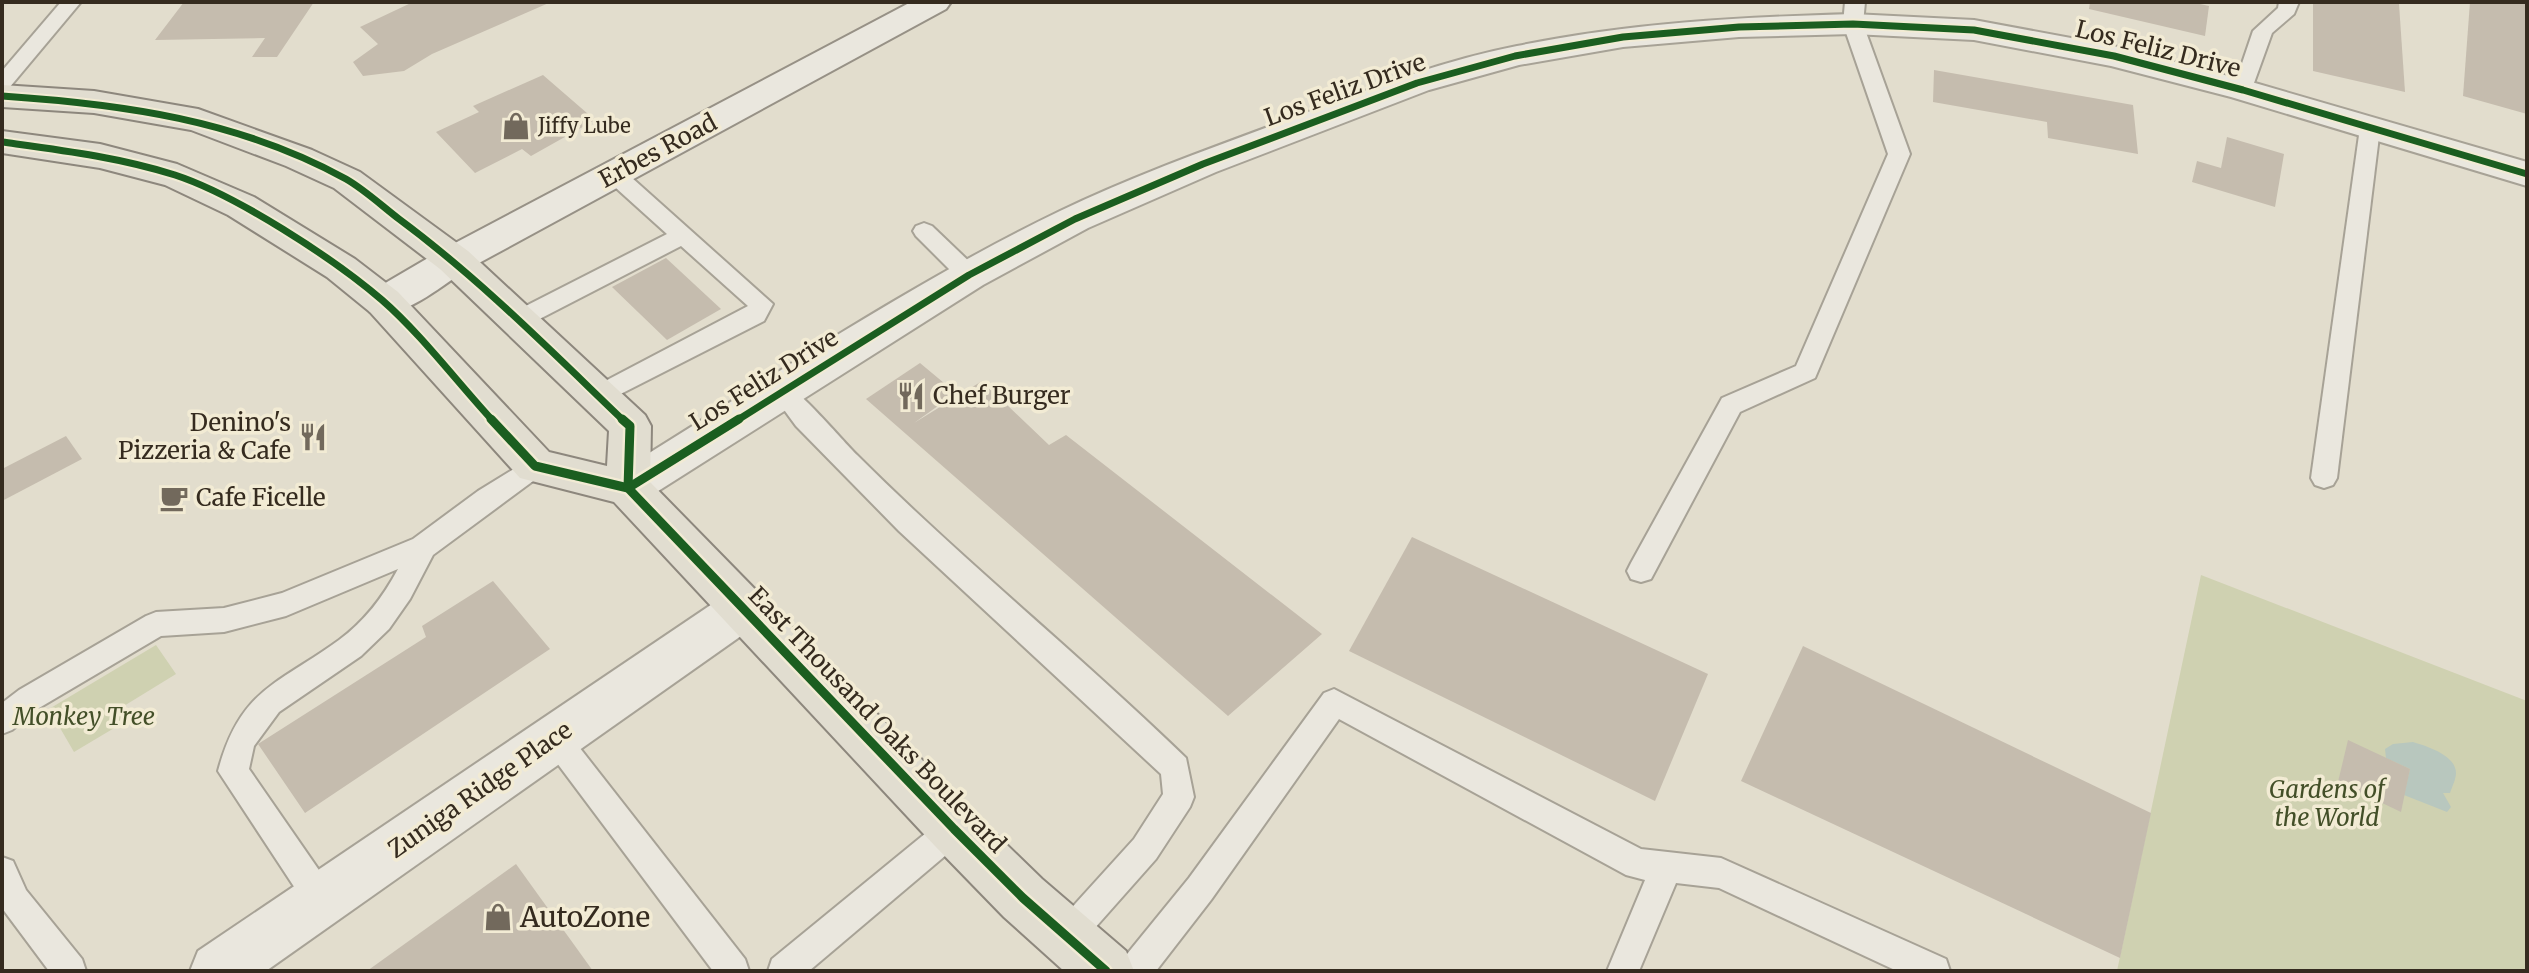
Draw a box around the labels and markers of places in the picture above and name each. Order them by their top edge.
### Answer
shop icon: Jiffy Lube [501,111,531,141]
place label: Jiffy Lube [537,113,631,138]
place label: Chef Burger [933,380,1071,411]
restaurant icon: Chef Burger [896,381,926,411]
place label: Denino's Pizzeria & Cafe [118,407,291,466]
restaurant icon: Denino's Pizzeria & Cafe [298,422,328,452]
place label: Cafe Ficelle [196,482,326,513]
cafe icon: Cafe Ficelle [159,483,189,513]
place label: AutoZone [519,899,650,935]
shop icon: AutoZone [483,902,513,932]

